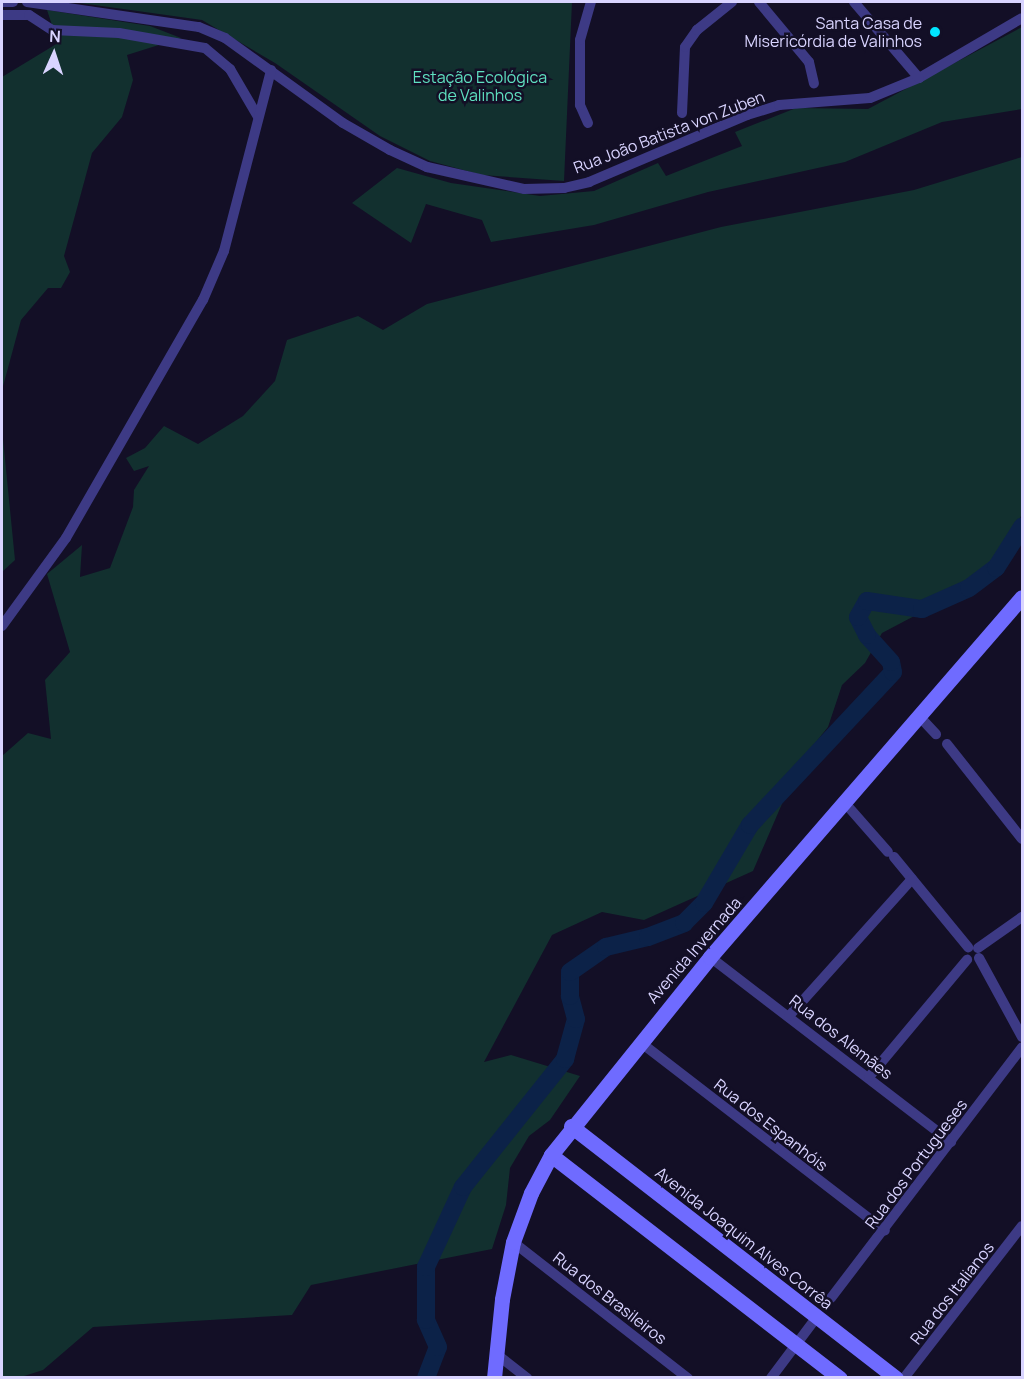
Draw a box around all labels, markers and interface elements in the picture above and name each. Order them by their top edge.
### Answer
place label: Santa Casa de Misericórdia de Valinhos [744,13,922,51]
marker: Santa Casa de Misericórdia de Valinhos [926,23,944,41]
north arrow [24,24,84,84]
text: N [49,25,61,47]
park label: Estação Ecológica de Valinhos [413,67,547,105]
street label: Rua João Batista von Zuben [571,87,767,177]
street label: Avenida Invernada [643,893,745,1007]
street label: Rua dos Alemães [786,991,896,1083]
street label: Rua dos Espanhóis [710,1075,832,1175]
street label: Rua dos Portugueses [861,1095,971,1233]
street label: Avenida Joaquim Alves Corrêa [652,1163,836,1313]
street label: Rua dos Italianos [906,1238,998,1348]
street label: Rua dos Brasileiros [549,1248,671,1348]

